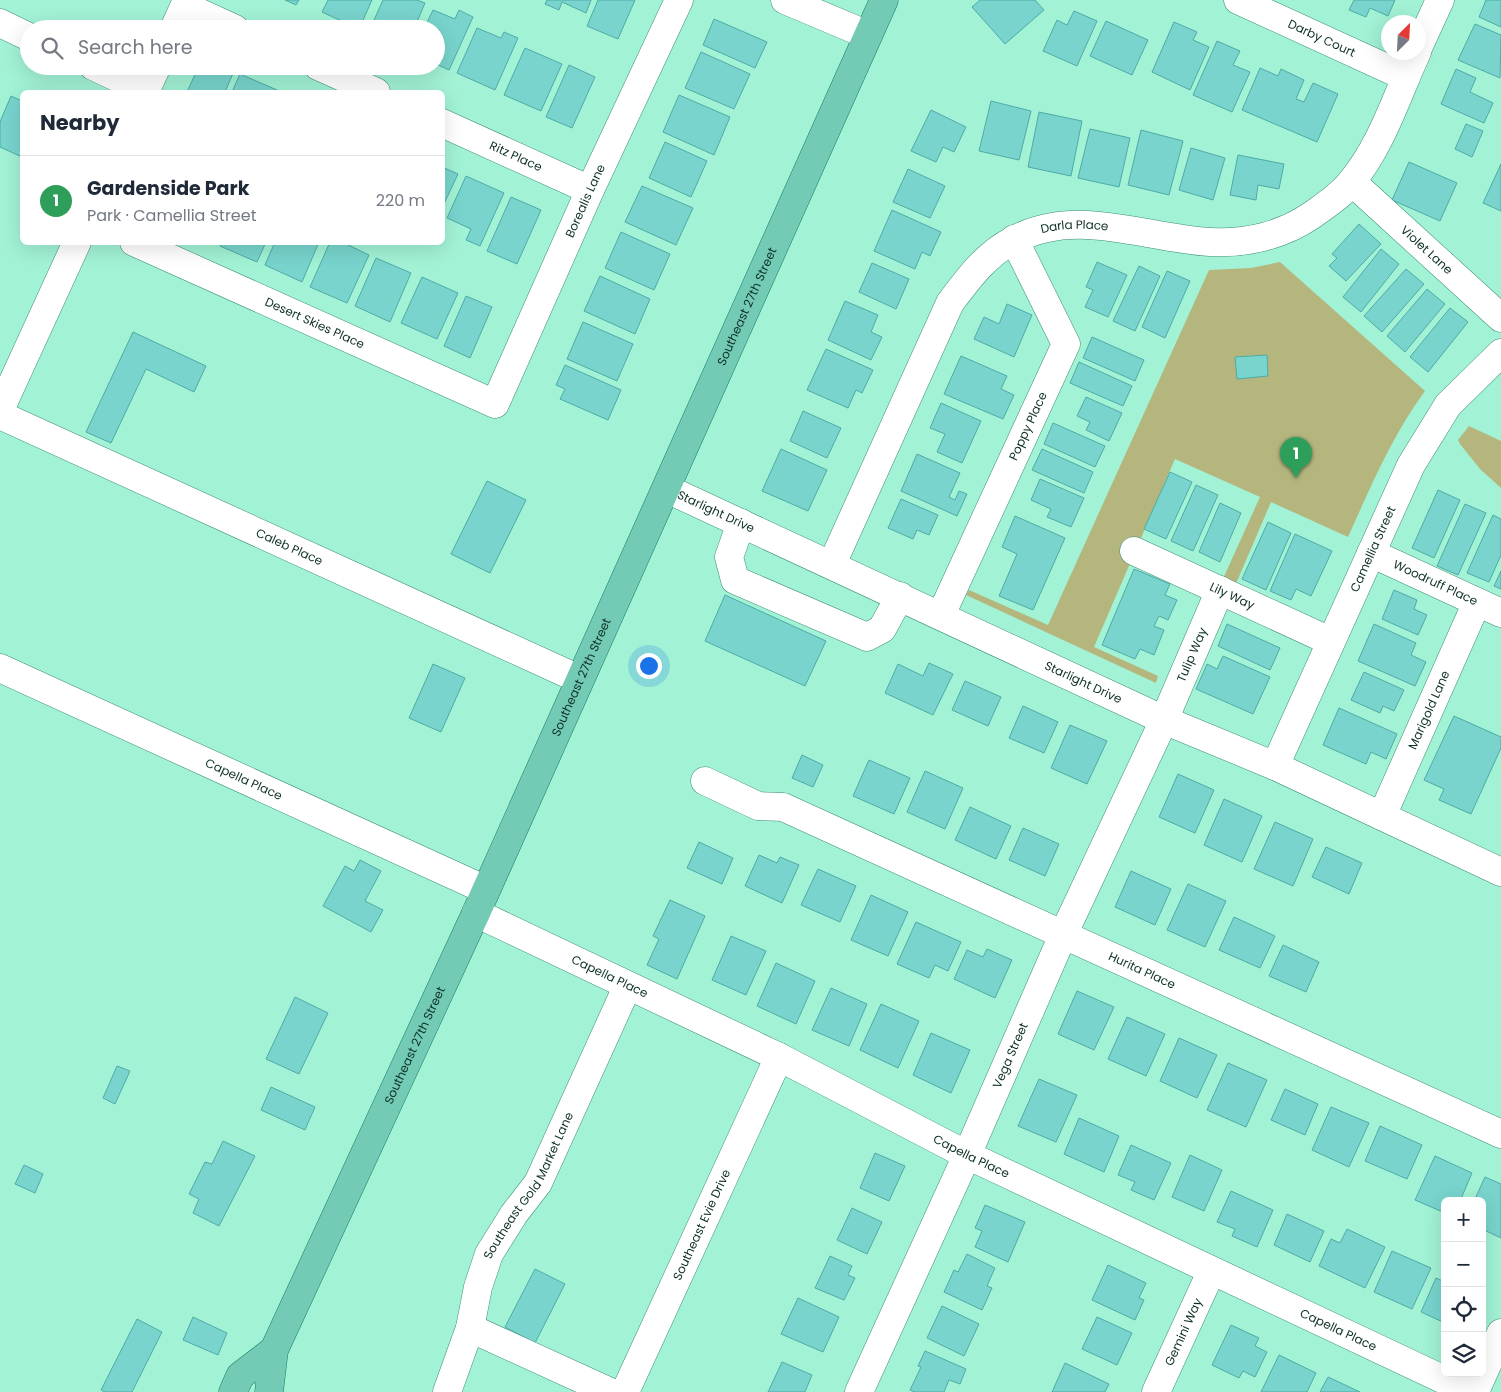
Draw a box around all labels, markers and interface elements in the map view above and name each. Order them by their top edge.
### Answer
street label: Darby Court [1285,15,1358,61]
north arrow [1381,15,1426,60]
search box [20,20,445,75]
icon: search [38,34,66,62]
text: Search here [78,34,192,61]
text: Nearby [40,108,120,137]
street label: Ritz Place [487,137,545,175]
street label: Borealis Lane [561,161,609,240]
text: Gardenside Park [87,175,249,202]
text: 1 [53,189,59,212]
text: 220 m [376,189,425,212]
text: Park · Camellia Street [87,204,257,227]
street label: Darla Place [1039,216,1109,237]
street label: Violet Lane [1397,221,1457,278]
street label: Southeast 27th Street [713,244,780,368]
street label: Desert Skies Place [262,293,367,352]
street label: Poppy Place [1005,389,1051,463]
pin: 1 [1280,437,1312,478]
street label: Starlight Drive [675,486,758,537]
street label: Camellia Street [1346,503,1399,595]
street label: Caleb Place [253,524,326,569]
street label: Woodruff Place [1391,555,1481,609]
street label: Lily Way [1207,578,1258,613]
street label: Southeast 27th Street [547,615,615,739]
street label: Tulip Way [1172,624,1211,685]
your location [636,653,662,679]
street label: Starlight Drive [1042,657,1125,707]
street label: Marigold Lane [1404,668,1454,752]
street label: Capella Place [203,754,285,804]
street label: Hurita Place [1106,947,1178,993]
street label: Capella Place [569,951,651,1002]
street label: Southeast 27th Street [380,983,449,1107]
street label: Vega Street [988,1020,1032,1091]
street label: Southeast Gold Market Lane [479,1109,577,1261]
street label: Capella Place [931,1130,1012,1182]
street label: Southeast Evie Drive [669,1166,734,1283]
map controls [1441,1197,1486,1377]
button: + [1441,1197,1486,1242]
button: − [1441,1242,1486,1287]
button: locate [1441,1287,1486,1332]
street label: Gemini Way [1160,1295,1206,1368]
street label: Capella Place [1297,1304,1380,1355]
button: layers [1441,1332,1486,1377]

